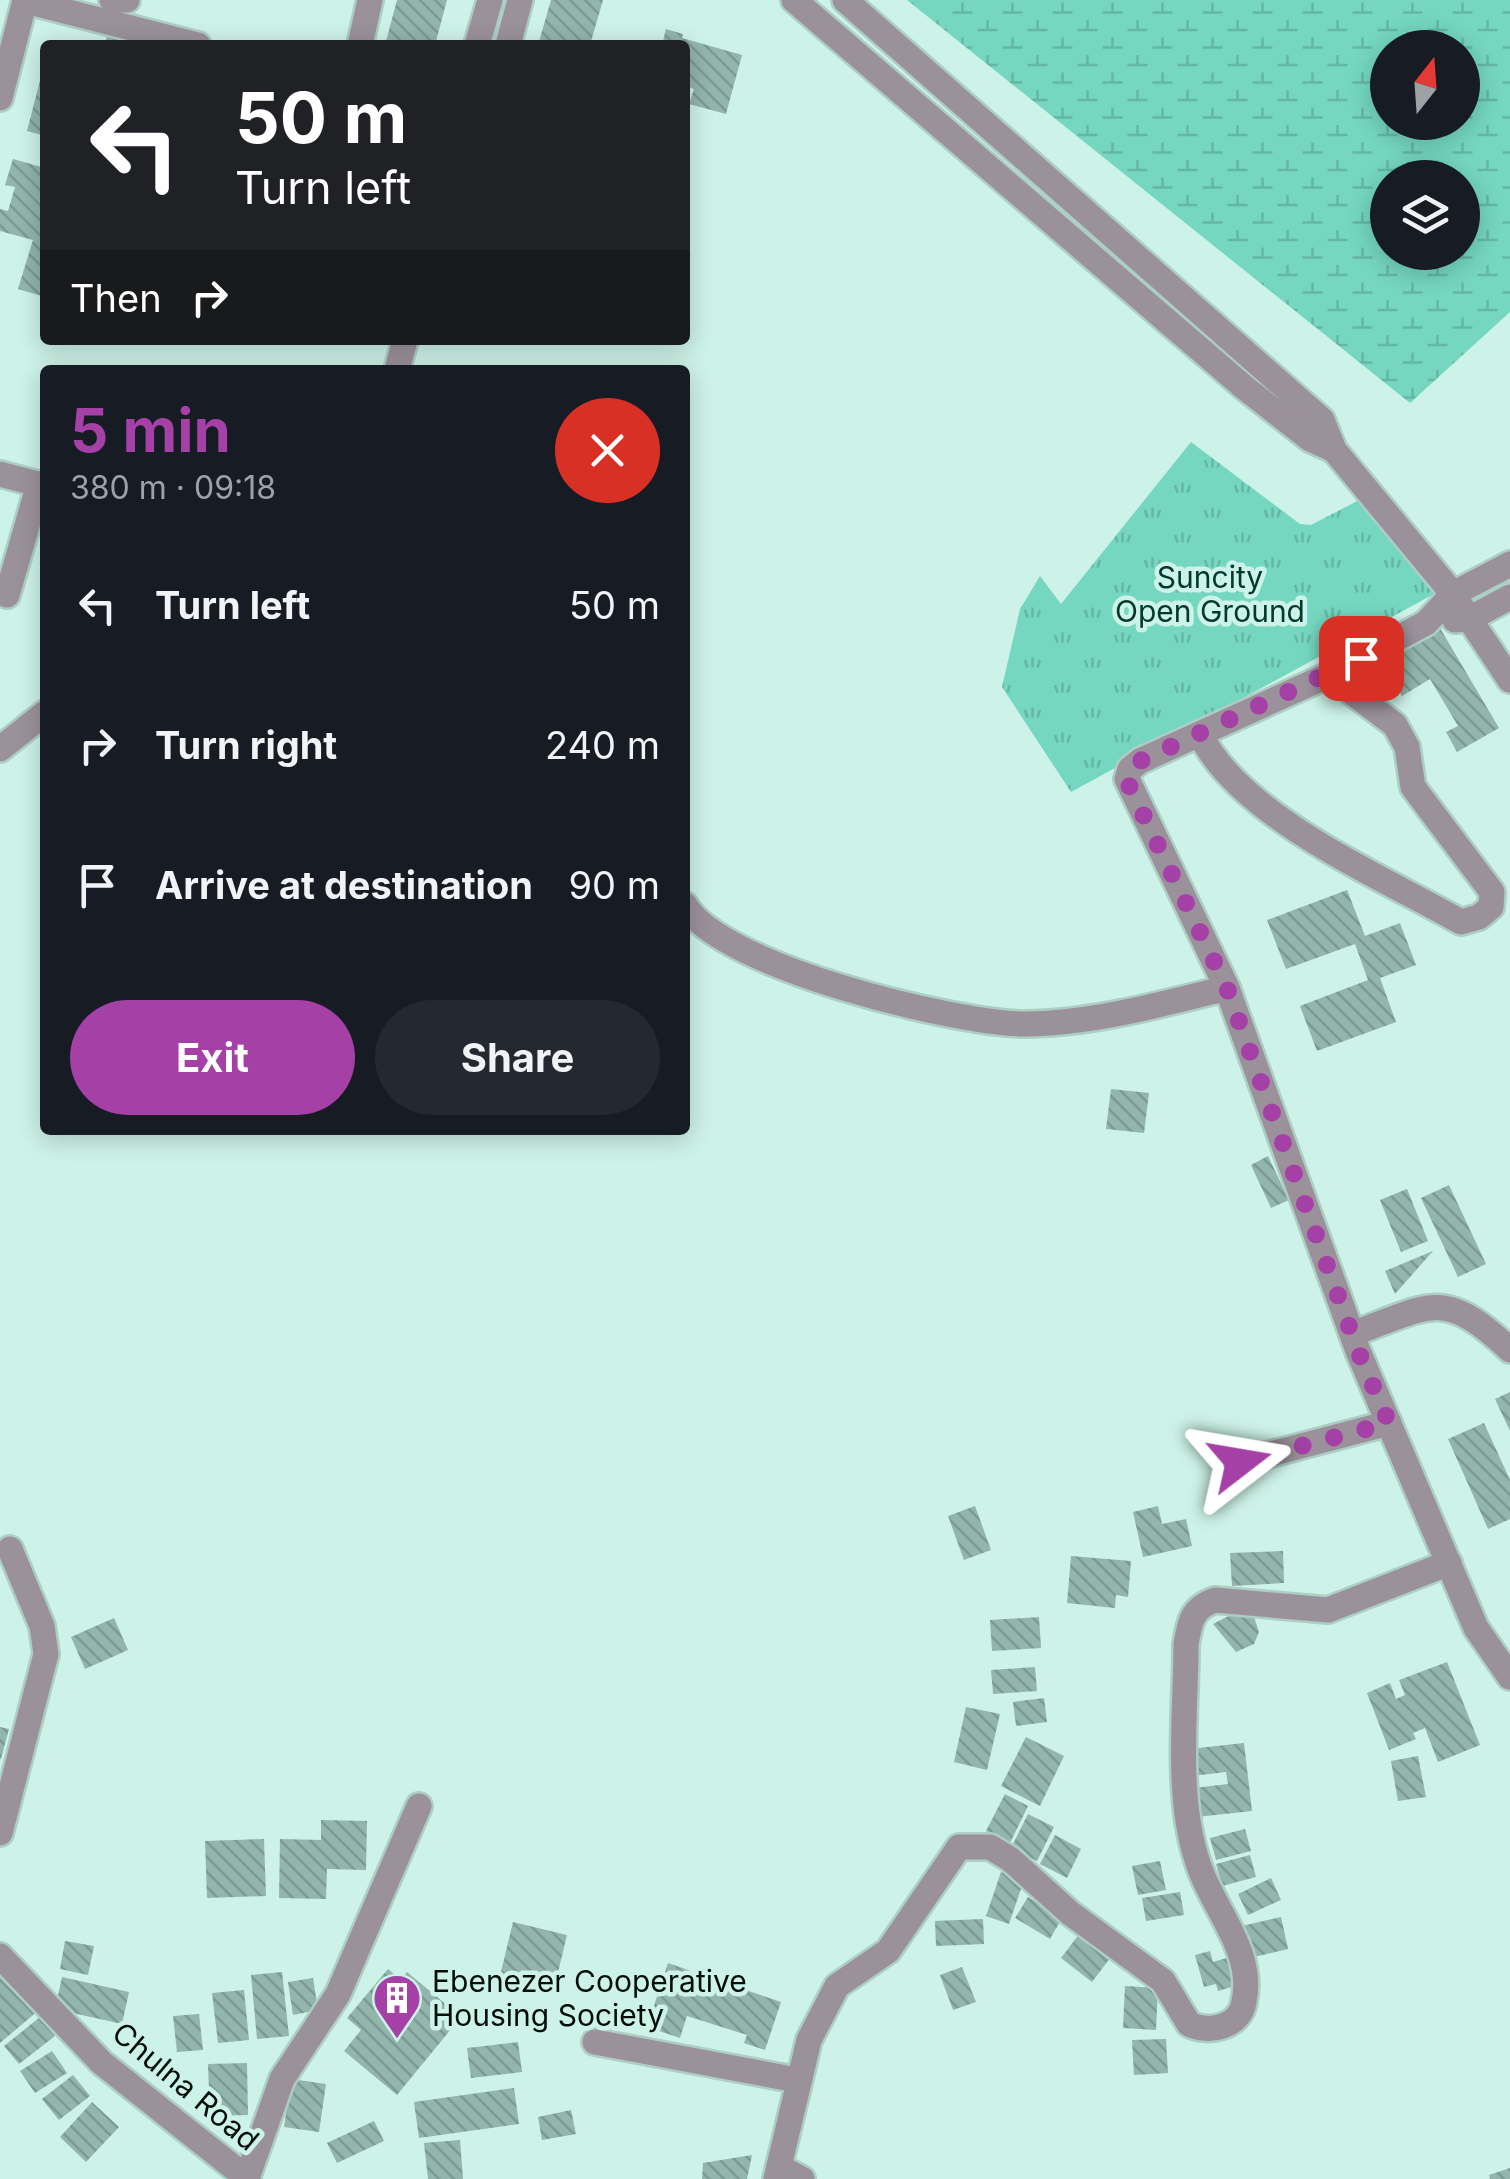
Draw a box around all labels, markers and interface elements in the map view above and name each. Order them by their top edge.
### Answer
north arrow [1370,30,1480,140]
map controls [1370,30,1480,270]
text: 50 m [235,75,407,160]
icon: left [70,80,200,210]
text: Turn left [235,160,411,215]
button: layers [1370,160,1480,270]
icon: right [182,270,237,325]
text: Then [70,275,162,321]
text: 5 min [70,394,231,466]
button: close [555,398,660,503]
text: 380 m · 09:18 [70,468,276,507]
park label: Suncity Open Ground [1115,559,1305,629]
icon: left [70,578,125,633]
text: Turn left [155,582,310,628]
text: 50 m [569,582,660,628]
pin [1319,616,1404,701]
icon: arrive [1334,631,1389,686]
icon: right [70,718,125,773]
text: Turn right [155,722,337,768]
text: 240 m [545,722,660,768]
icon: arrive [70,858,125,913]
text: Arrive at destination [155,862,533,908]
text: 90 m [568,862,660,908]
button: Exit [70,1000,355,1115]
button: Share [375,1000,660,1115]
position arrow [1188,1410,1292,1514]
place label: Ebenezer Cooperative Housing Society [432,1963,747,2033]
building icon: Ebenezer Cooperative Housing Society [371,1972,423,2040]
street label: Chulna Road [105,2014,267,2158]

